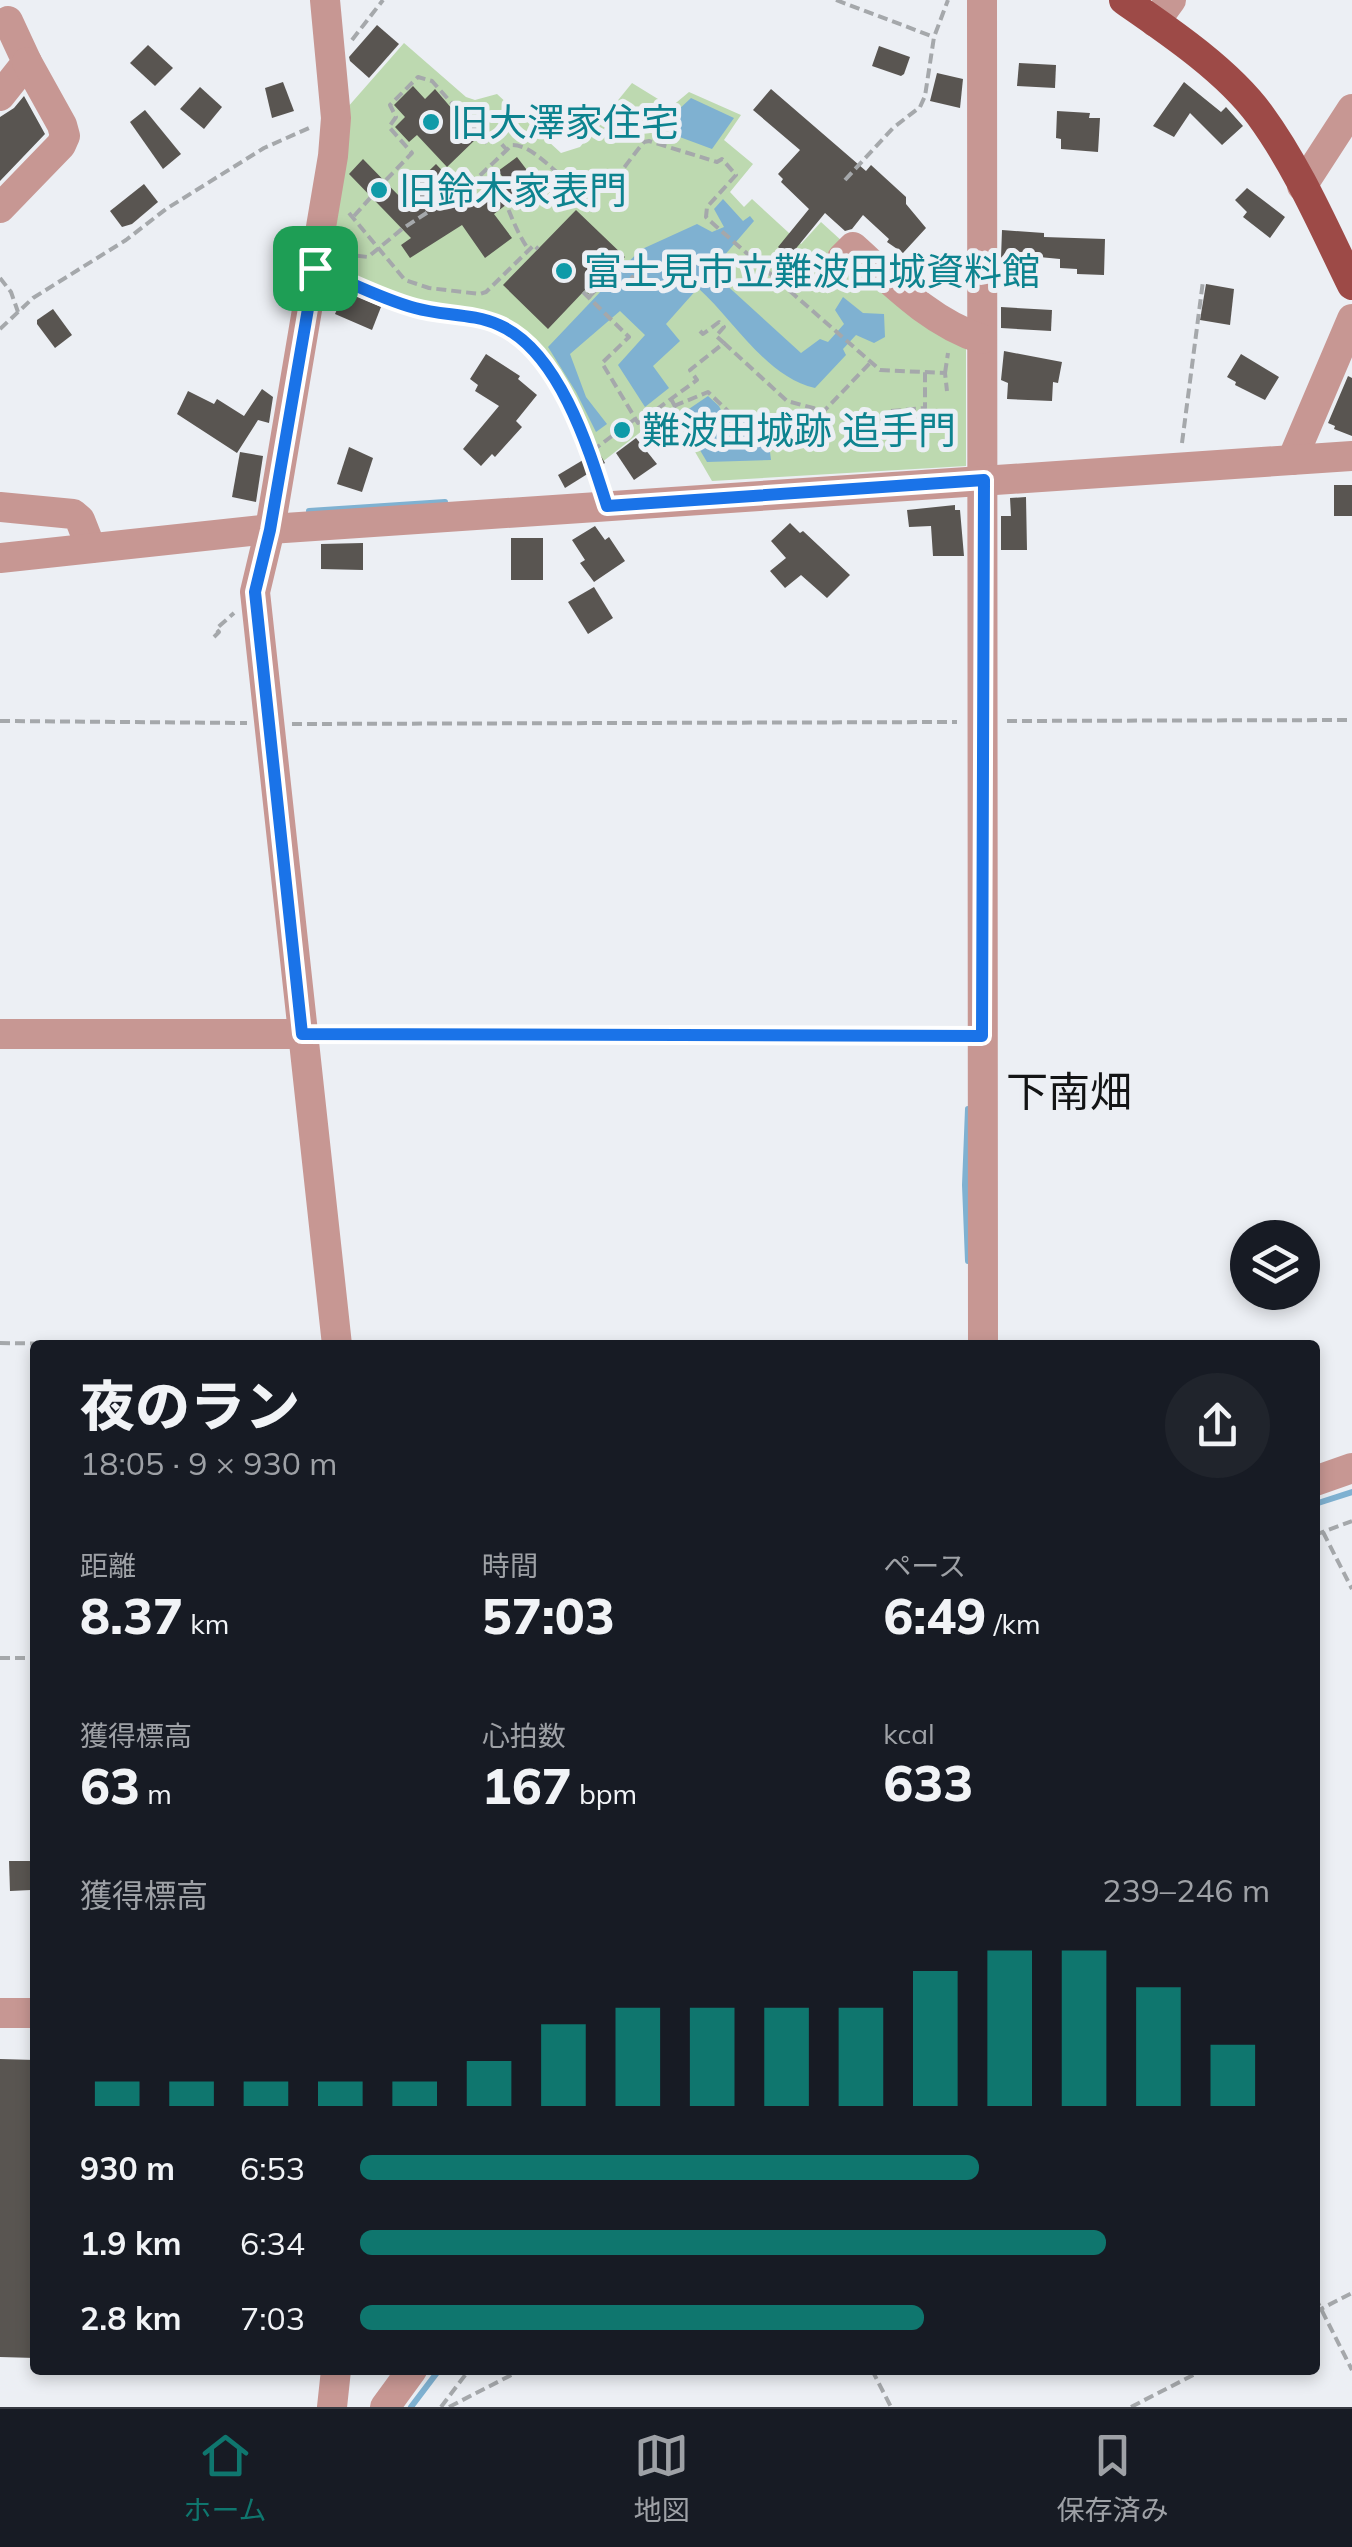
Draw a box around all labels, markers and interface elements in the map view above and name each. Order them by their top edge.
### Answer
place label: 旧大澤家住宅 [451,98,679,146]
marker: 旧大澤家住宅 [420,111,442,133]
place label: 旧鈴木家表門 [399,166,627,214]
marker: 旧鈴木家表門 [368,179,390,201]
pin [273,226,358,311]
icon: arrive [288,241,343,296]
place label: 富士見市立難波田城資料館 [584,247,1040,295]
marker: 富士見市立難波田城資料館 [553,260,575,282]
place label: 難波田城跡 追手門 [642,406,956,454]
marker: 難波田城跡 追手門 [611,419,633,441]
district label: 下南畑 [1006,1065,1132,1118]
map controls [1230,1220,1320,1310]
button: layers [1230,1220,1320,1310]
text: 夜のラン [80,1371,300,1440]
button: share [1165,1373,1270,1478]
text: 18:05 · 9 × 930 m [80,1443,337,1483]
text: 距離 [80,1548,136,1583]
text: 時間 [482,1548,538,1583]
text: ペース [883,1548,966,1583]
text: 8.37 [80,1584,183,1647]
text: 57:03 [482,1584,615,1647]
text: 6:49 [883,1584,986,1647]
text: km [183,1606,229,1641]
text: /km [986,1606,1041,1641]
text: kcal [883,1716,935,1751]
text: 獲得標高 [80,1718,192,1753]
text: 心拍数 [482,1718,566,1753]
text: 633 [883,1751,973,1814]
text: 63 [80,1754,140,1817]
text: 167 [482,1754,572,1817]
text: m [140,1776,172,1811]
text: bpm [572,1776,637,1811]
text: 239–246 m [1102,1870,1270,1910]
text: 獲得標高 [80,1875,208,1915]
text: 930 m [80,2148,175,2188]
text: 6:53 [240,2148,305,2188]
text: 1.9 km [80,2223,182,2263]
text: 6:34 [240,2223,305,2263]
text: 2.8 km [80,2298,182,2338]
text: 7:03 [240,2298,305,2338]
tab: ホーム [183,2428,267,2528]
tab: 地図 [634,2428,690,2528]
tab: 保存済み [1056,2428,1169,2528]

